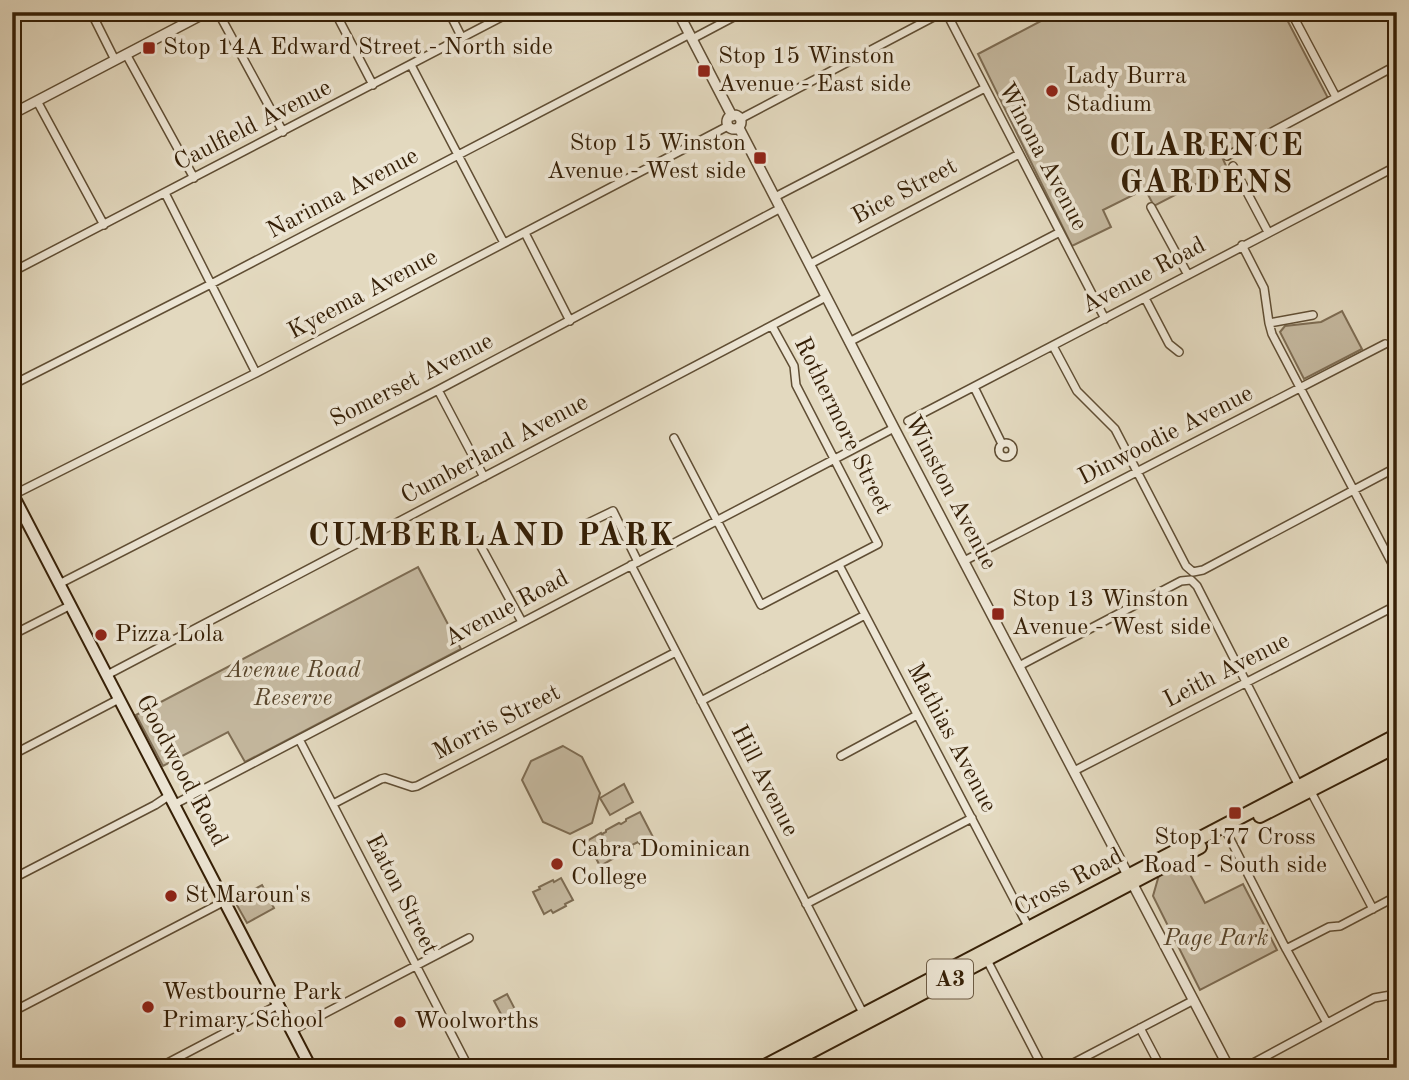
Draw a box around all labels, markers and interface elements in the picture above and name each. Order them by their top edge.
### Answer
place label: Stop 14A Edward Street - North side [163,36,553,60]
marker: Stop 14A Edward Street - North side [141,40,157,56]
place label: Stop 15 Winston Avenue - East side [718,45,911,97]
marker: Stop 15 Winston Avenue - East side [696,63,712,79]
place label: Lady Burra Stadium [1066,65,1187,117]
street label: Caulfield Avenue [171,76,335,176]
street label: Winona Avenue [993,79,1091,235]
marker: Lady Burra Stadium [1044,83,1060,99]
district label: CLARENCE GARDENS [1109,131,1305,200]
place label: Stop 15 Winston Avenue - West side [547,132,746,184]
street label: Narinna Avenue [263,144,423,244]
marker: Stop 15 Winston Avenue - West side [752,150,768,166]
street label: Bice Street [849,154,961,230]
street label: Avenue Road [1078,233,1210,319]
street label: Kyeema Avenue [284,246,442,344]
street label: Somerset Avenue [327,330,497,432]
street label: Rothermore Street [789,334,895,518]
street label: Dinwoodie Avenue [1075,382,1257,490]
street label: Cumberland Avenue [398,391,592,509]
street label: Winston Avenue [899,412,1001,574]
district label: CUMBERLAND PARK [308,521,676,553]
street label: Avenue Road [441,566,573,652]
place label: Stop 13 Winston Avenue - West side [1012,588,1211,640]
marker: Stop 13 Winston Avenue - West side [990,606,1006,622]
place label: Pizza Lola [115,623,224,647]
marker: Pizza Lola [93,627,109,643]
street label: Leith Avenue [1160,629,1294,713]
park label: Avenue Road Reserve [223,659,361,711]
street label: Mathias Avenue [902,659,1000,817]
street label: Morris Street [430,681,564,765]
street label: Goodwood Road [131,691,231,851]
street label: Hill Avenue [726,722,802,840]
marker: Stop 177 Cross Road - South side [1227,805,1243,821]
place label: Stop 177 Cross Road - South side [1143,826,1327,878]
street label: Eaton Street [360,831,442,959]
place label: Cabra Dominican College [571,838,751,890]
street label: Cross Road [1011,845,1127,921]
marker: Cabra Dominican College [549,856,565,872]
place label: St Maroun's [185,884,311,908]
marker: St Maroun's [163,888,179,904]
park label: Page Park [1162,927,1269,951]
road number: A3 [927,960,973,998]
place label: Westbourne Park Primary School [162,981,342,1033]
marker: Westbourne Park Primary School [140,999,156,1015]
place label: Woolworths [414,1010,539,1034]
marker: Woolworths [392,1014,408,1030]

